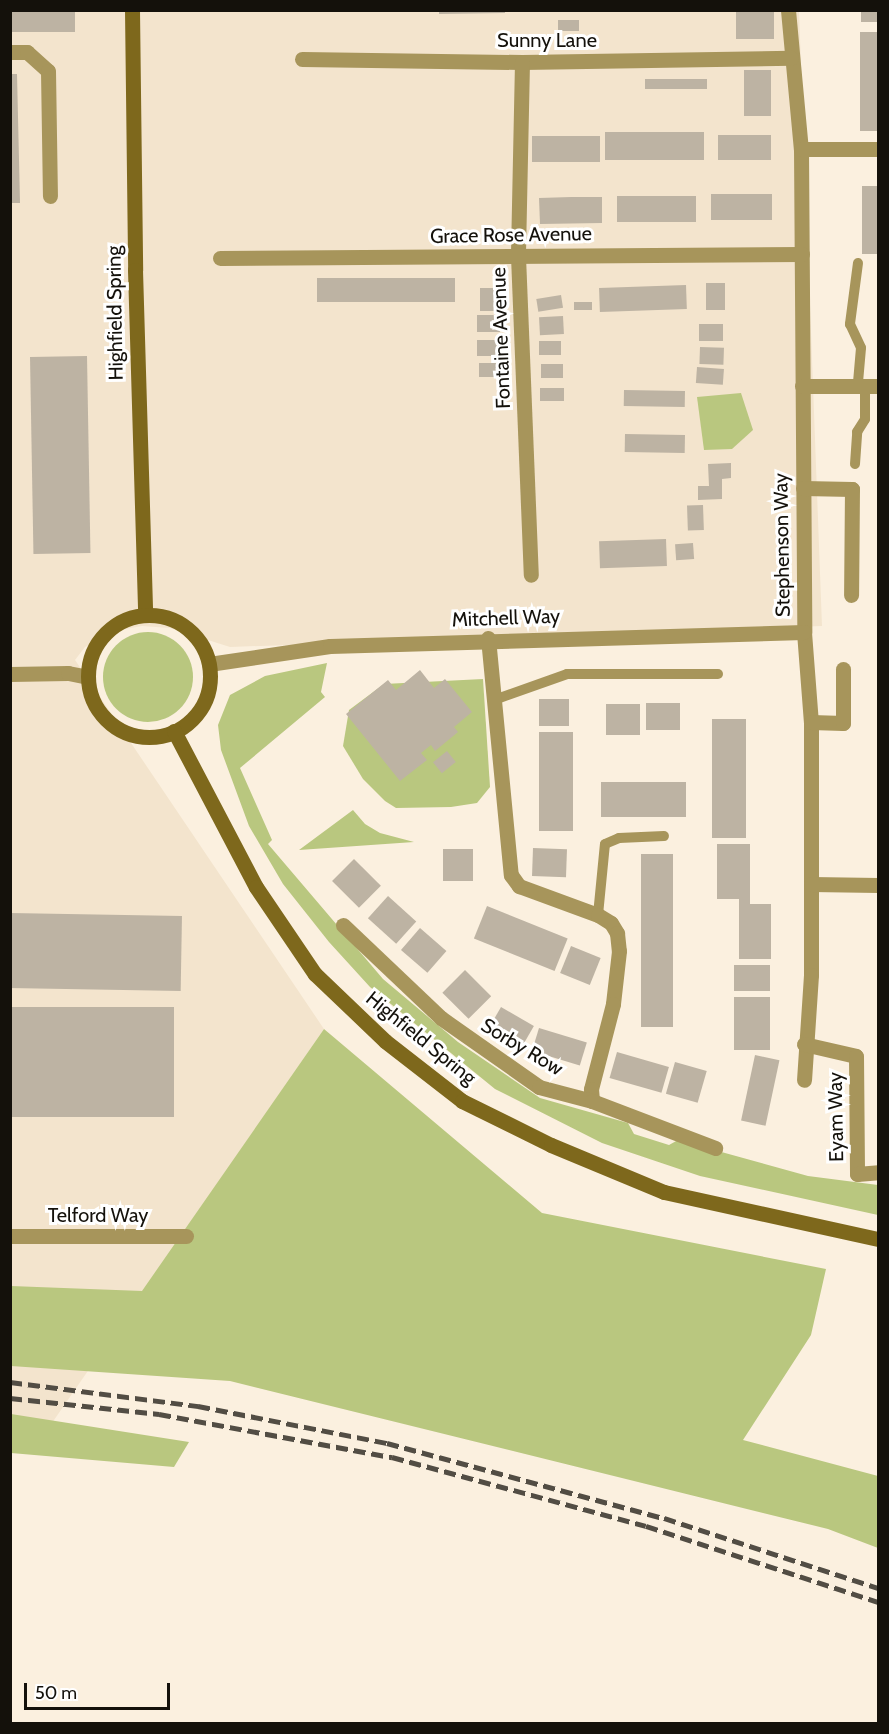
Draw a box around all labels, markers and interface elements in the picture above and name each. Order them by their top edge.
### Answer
street label: Sunny Lane [497,28,597,52]
street label: Grace Rose Avenue [430,222,592,248]
street label: Highfield Spring [102,246,128,380]
street label: Fontaine Avenue [487,267,515,409]
street label: Stephenson Way [769,473,795,617]
street label: Mitchell Way [451,604,561,632]
street label: Highfield Spring [361,986,481,1090]
street label: Sorby Row [477,1013,567,1081]
street label: Eyam Way [823,1072,849,1162]
street label: Telford Way [48,1203,148,1227]
scale bar [27,1671,172,1709]
text: 50 m [35,1682,77,1704]

